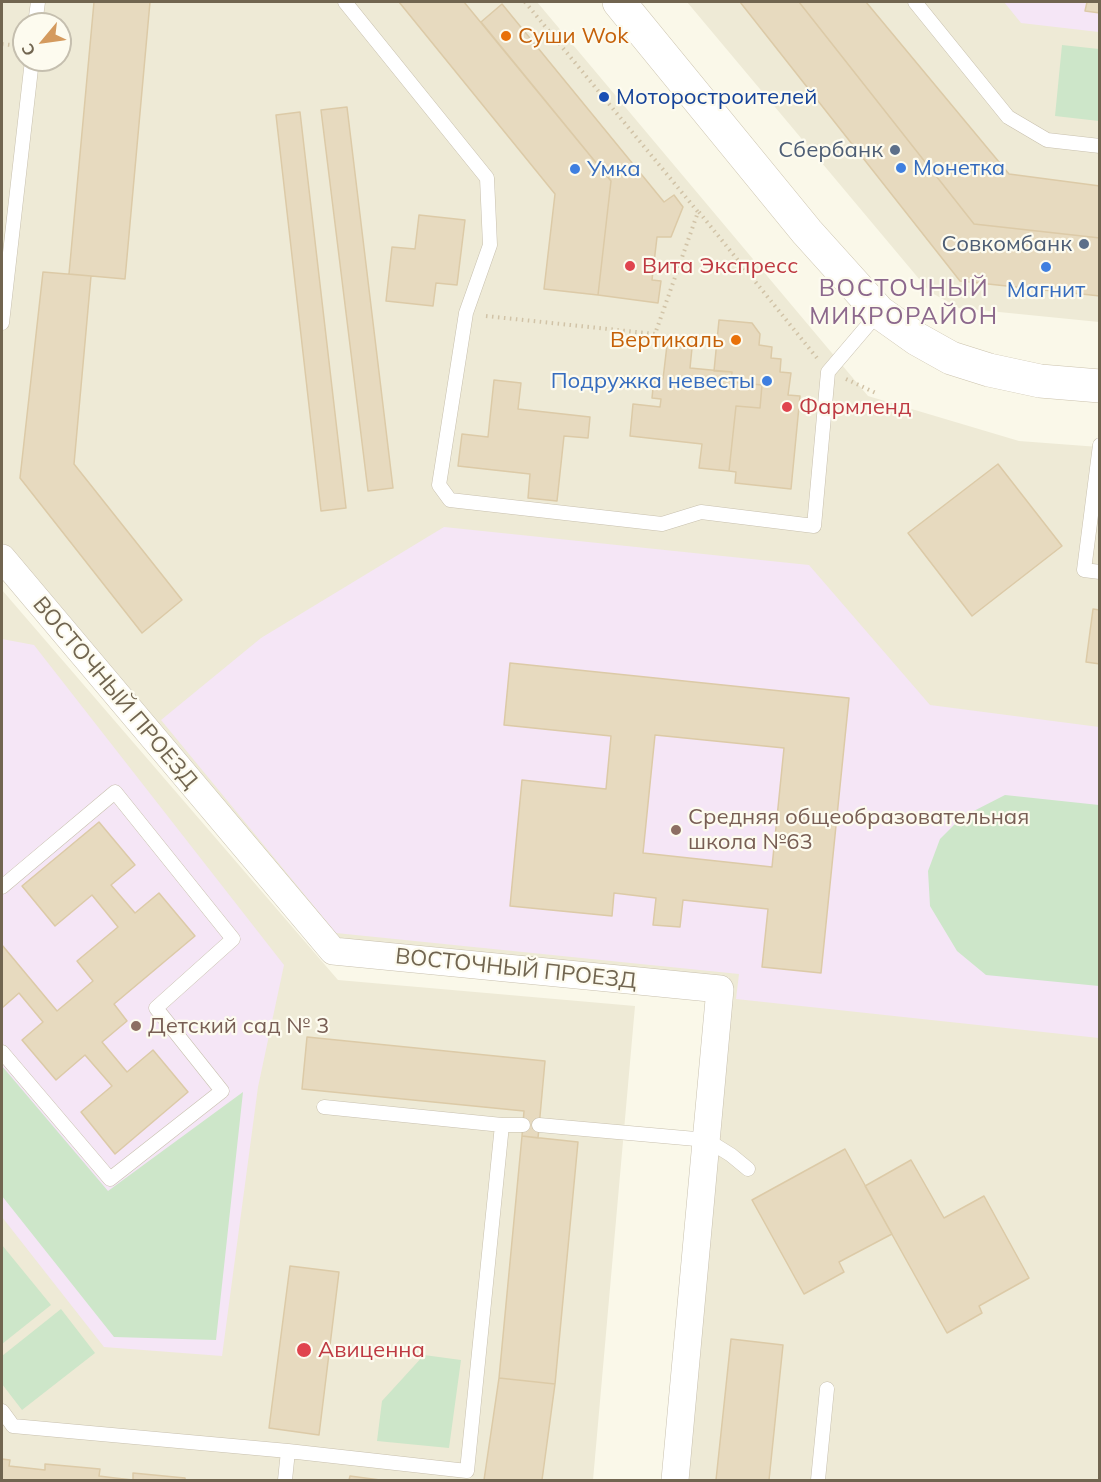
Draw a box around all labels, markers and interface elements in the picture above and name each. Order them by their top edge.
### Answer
north arrow [12,12,72,72]
place label: Суши Wok [518,23,628,49]
marker: Суши Wok [499,29,513,43]
text: С [17,40,39,59]
place label: Моторостроителей [616,84,817,110]
marker: Моторостроителей [597,90,611,104]
place label: Сбербанк [778,137,883,163]
marker: Сбербанк [888,143,902,157]
place label: Монетка [913,155,1005,181]
place label: Умка [587,156,641,182]
marker: Монетка [894,161,908,175]
marker: Умка [568,162,582,176]
place label: Совкомбанк [941,231,1072,257]
marker: Совкомбанк [1077,237,1091,251]
place label: Вита Экспресс [642,253,798,279]
marker: Вита Экспресс [623,259,637,273]
marker: Магнит [1039,260,1053,274]
district label: ВОСТОЧНЫЙ МИКРОРАЙОН [809,275,999,331]
place label: Магнит [1007,277,1085,303]
place label: Вертикаль [610,327,724,353]
marker: Вертикаль [729,333,743,347]
place label: Подружка невесты [551,368,755,394]
marker: Подружка невесты [760,374,774,388]
place label: Фармленд [799,394,911,420]
marker: Фармленд [780,400,794,414]
street label: ВОСТОЧНЫЙ ПРОЕЗД [27,592,203,794]
place label: Средняя общеобразовательная школа №63 [688,804,1029,855]
marker: Средняя общеобразовательная школа №63 [669,823,683,837]
street label: ВОСТОЧНЫЙ ПРОЕЗД [394,943,638,995]
place label: Детский сад № 3 [148,1013,329,1039]
marker: Детский сад № 3 [129,1019,143,1033]
place label: Авиценна [318,1337,425,1363]
marker: Авиценна [295,1341,313,1359]

